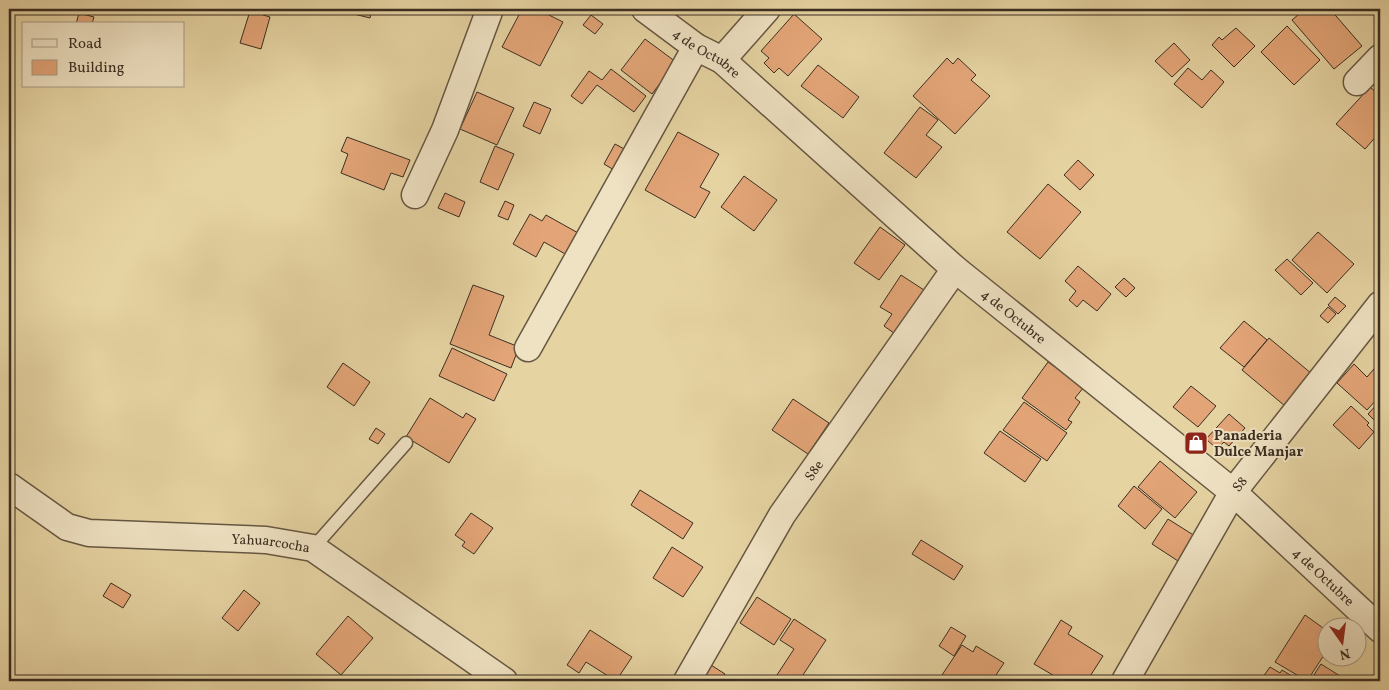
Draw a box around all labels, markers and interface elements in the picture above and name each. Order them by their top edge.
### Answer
legend [22,22,185,88]
street label: 4 de Octubre [668,25,744,83]
text: Road [68,34,102,55]
text: Building [68,58,125,79]
street label: 4 de Octubre [976,285,1049,349]
place label: Panaderia Dulce Manjar [1214,427,1303,462]
shop icon: Panaderia Dulce Manjar [1183,430,1209,456]
street label: S8e [801,457,829,485]
street label: S8 [1228,473,1253,497]
street label: Yahuarcocha [231,531,311,558]
street label: 4 de Octubre [1288,544,1358,611]
north arrow [1316,618,1366,668]
text: N [1338,643,1352,664]

